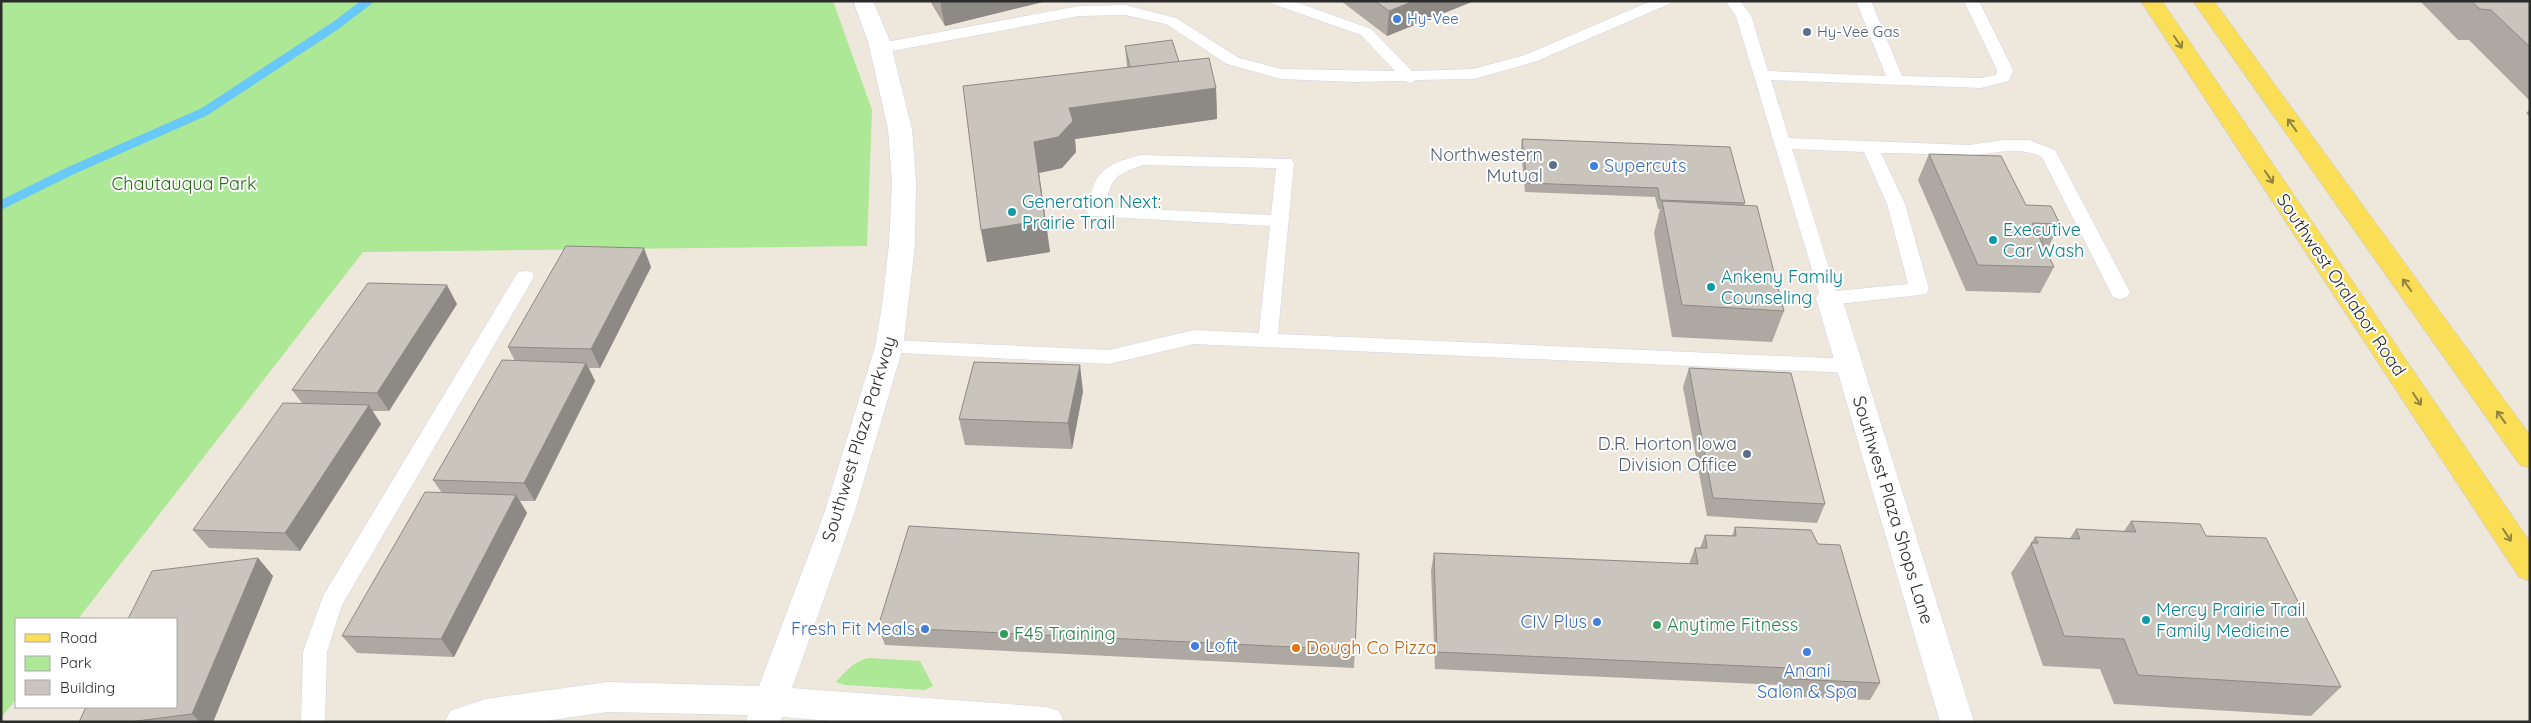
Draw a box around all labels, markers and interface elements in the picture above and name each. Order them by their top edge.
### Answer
place label: Hy-Vee [1407,9,1459,28]
marker: Hy-Vee [1391,13,1403,25]
place label: Hy-Vee Gas [1817,22,1900,41]
marker: Hy-Vee Gas [1801,26,1813,38]
one-way arrow [2174,34,2184,48]
one-way arrow [2287,118,2297,132]
place label: Northwestern Mutual [1430,143,1543,187]
place label: Supercuts [1604,154,1686,177]
marker: Northwestern Mutual [1547,159,1559,171]
marker: Supercuts [1588,160,1600,172]
one-way arrow [2264,170,2274,184]
park label: Chautauqua Park [111,172,257,195]
street label: Southwest Oralabor Road [2272,189,2411,380]
place label: Generation Next: Prairie Trail [1022,190,1161,234]
marker: Generation Next: Prairie Trail [1006,206,1018,218]
place label: Executive Car Wash [2003,218,2084,262]
marker: Executive Car Wash [1987,234,1999,246]
place label: Ankeny Family Counseling [1721,265,1843,309]
one-way arrow [2402,278,2412,292]
marker: Ankeny Family Counseling [1705,281,1717,293]
street label: Southwest Plaza Parkway [816,333,901,544]
one-way arrow [2412,392,2422,406]
street label: Southwest Plaza Shops Lane [1848,393,1939,627]
one-way arrow [2496,411,2506,425]
place label: D.R. Horton Iowa Division Office [1598,432,1737,476]
marker: D.R. Horton Iowa Division Office [1741,448,1753,460]
one-way arrow [2502,527,2512,541]
place label: Mercy Prairie Trail Family Medicine [2156,598,2306,642]
place label: CIV Plus [1520,610,1587,633]
place label: Anytime Fitness [1667,613,1798,636]
marker: Mercy Prairie Trail Family Medicine [2140,614,2152,626]
marker: CIV Plus [1591,616,1603,628]
place label: Fresh Fit Meals [791,617,915,640]
legend [15,618,178,708]
marker: Anytime Fitness [1651,619,1663,631]
place label: F45 Training [1014,622,1116,645]
marker: Fresh Fit Meals [919,623,931,635]
text: Road [60,628,97,647]
marker: F45 Training [998,628,1010,640]
place label: Loft [1205,634,1238,657]
place label: Dough Co Pizza [1306,636,1437,659]
marker: Loft [1189,640,1201,652]
marker: Dough Co Pizza [1290,642,1302,654]
marker: Anani Salon & Spa [1801,646,1813,658]
text: Park [60,653,92,672]
place label: Anani Salon & Spa [1757,659,1857,703]
text: Building [60,678,115,697]

